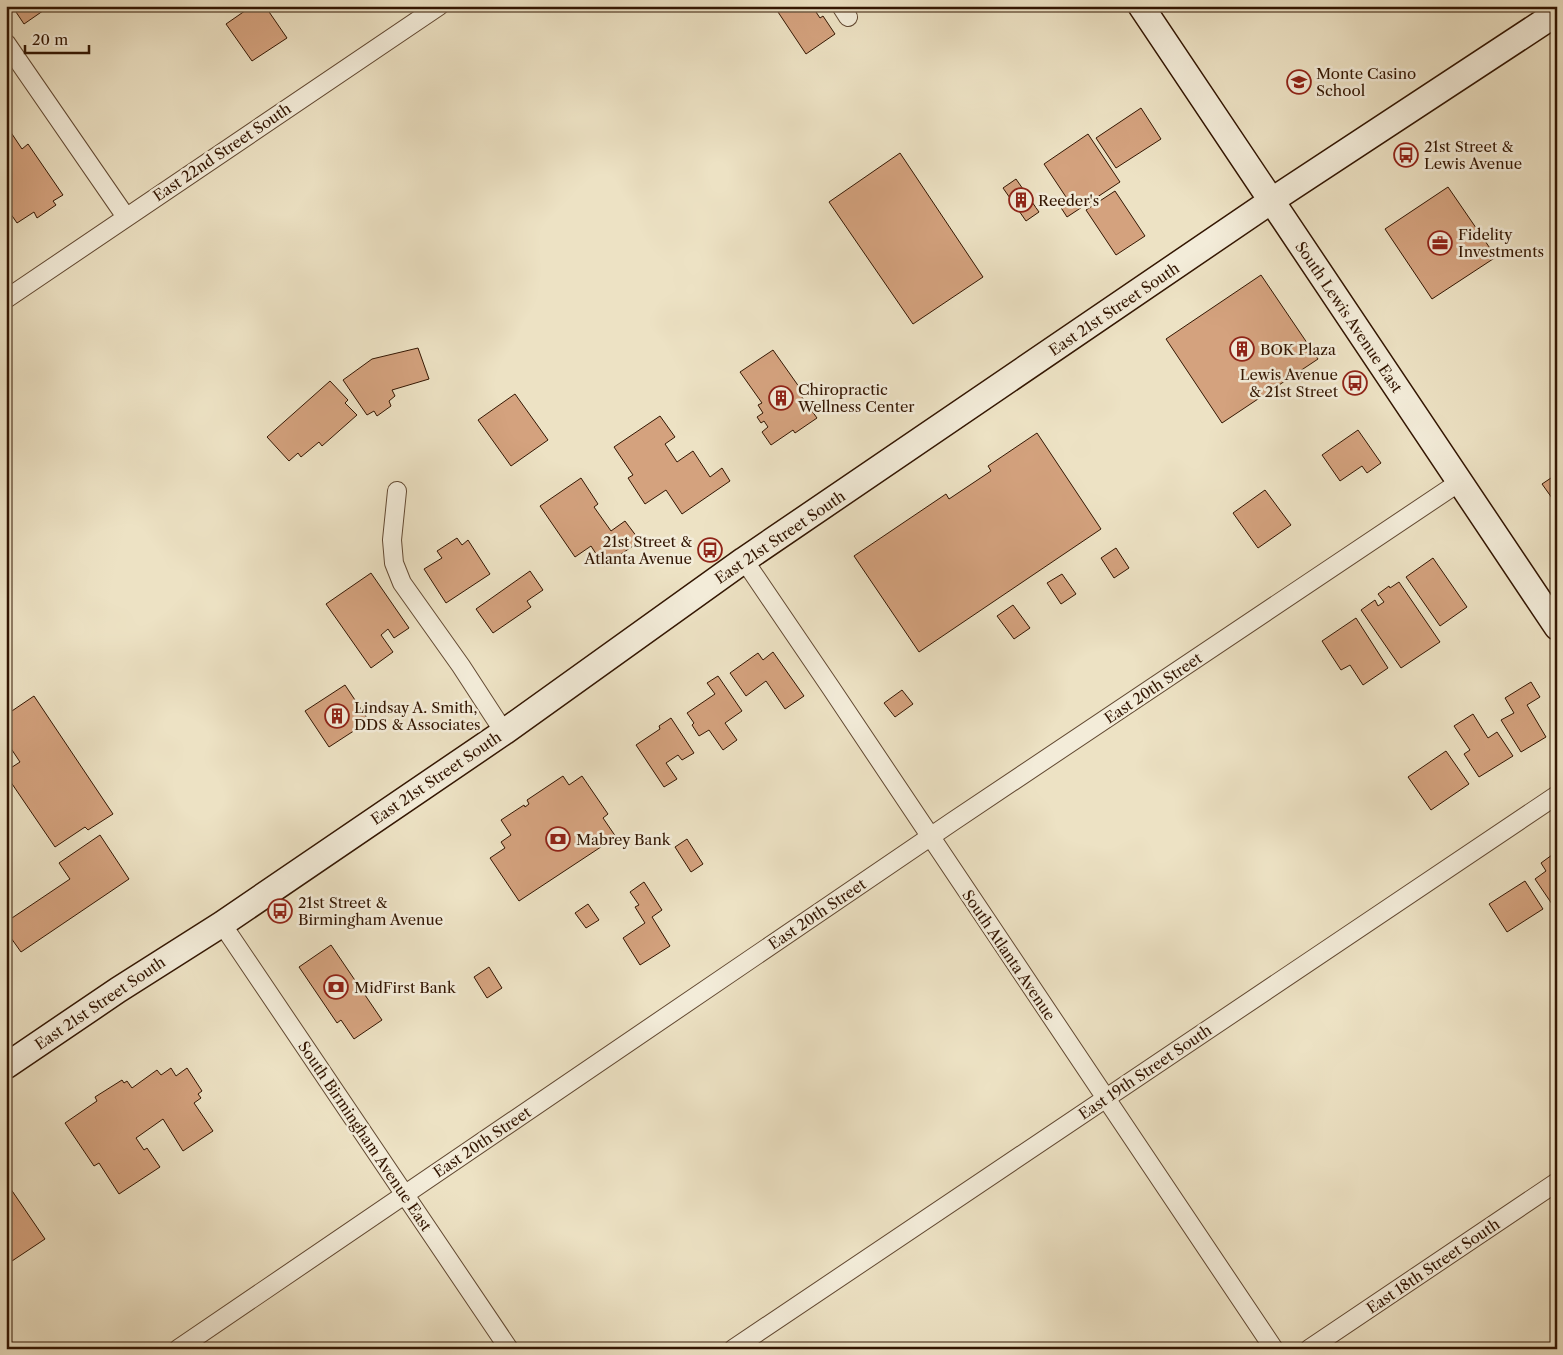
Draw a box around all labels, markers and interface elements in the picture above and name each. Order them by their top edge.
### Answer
scale bar [25,22,89,54]
text: 20 m [32,30,68,49]
place label: Monte Casino School [1316,64,1416,100]
school or university icon: Monte Casino School [1286,69,1312,95]
street label: East 22nd Street South [149,98,295,205]
place label: 21st Street & Lewis Avenue [1424,137,1522,173]
bus stop icon: 21st Street & Lewis Avenue [1393,142,1419,168]
building icon: Reeder's [1008,187,1034,213]
place label: Reeder's [1038,191,1099,210]
place label: Fidelity Investments [1458,225,1544,261]
office icon: Fidelity Investments [1427,230,1453,256]
street label: South Lewis Avenue East [1291,238,1407,397]
street label: East 21st Street South [1045,258,1183,360]
building icon: BOK Plaza [1229,336,1255,362]
place label: BOK Plaza [1260,340,1336,359]
place label: Lewis Avenue & 21st Street [1240,365,1339,401]
bus stop icon: Lewis Avenue & 21st Street [1342,370,1368,396]
place label: Chiropractic Wellness Center [797,380,915,416]
building icon: Chiropractic Wellness Center [768,385,794,411]
street label: East 21st Street South [711,486,849,588]
place label: 21st Street & Atlanta Avenue [583,532,692,568]
bus stop icon: 21st Street & Atlanta Avenue [697,537,723,563]
street label: East 20th Street [1101,648,1206,728]
place label: Lindsay A. Smith, DDS & Associates [354,698,481,734]
building icon: Lindsay A. Smith, DDS & Associates [324,703,350,729]
street label: East 21st Street South [367,727,505,829]
bank icon: Mabrey Bank [545,826,571,852]
place label: Mabrey Bank [576,830,672,849]
street label: East 20th Street [765,874,870,954]
street label: South Atlanta Avenue [958,886,1060,1024]
place label: 21st Street & Birmingham Avenue [298,893,443,929]
bus stop icon: 21st Street & Birmingham Avenue [267,898,293,924]
street label: East 21st Street South [31,952,169,1054]
bank icon: MidFirst Bank [323,974,349,1000]
place label: MidFirst Bank [354,978,457,997]
street label: East 19th Street South [1075,1020,1216,1124]
street label: South Birmingham Avenue East [294,1037,436,1235]
street label: East 20th Street [430,1102,535,1182]
street label: East 18th Street South [1363,1214,1504,1318]

